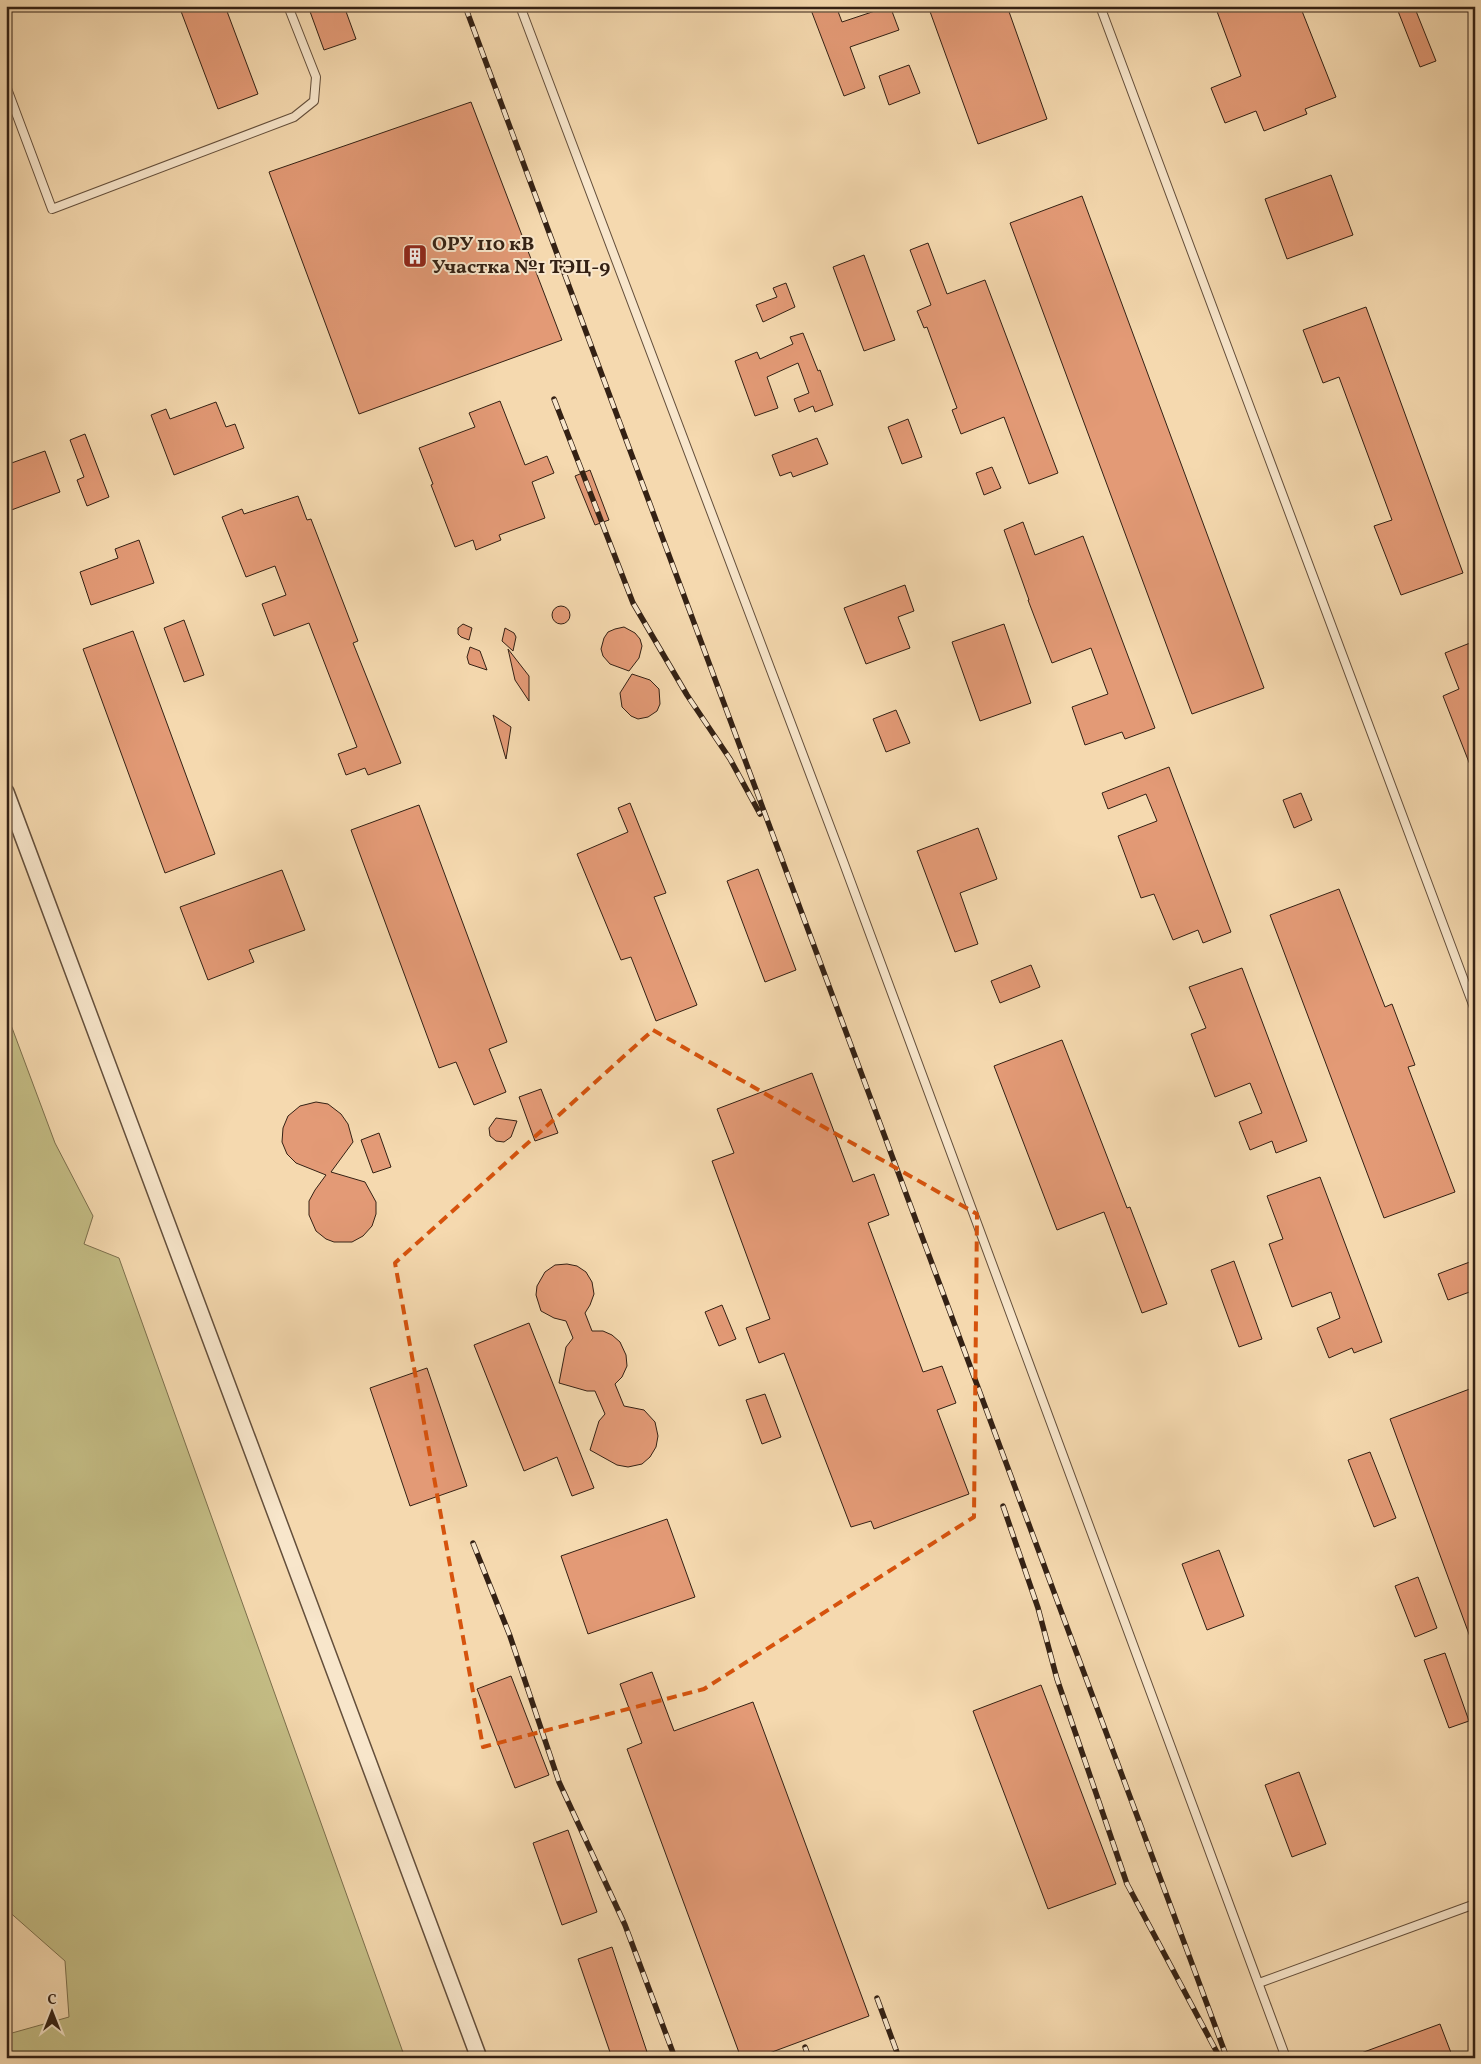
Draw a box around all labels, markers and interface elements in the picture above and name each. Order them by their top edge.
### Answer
place label: ОРУ 110 кВ Участка №1 ТЭЦ-9 [432,231,610,282]
building icon: ОРУ 110 кВ Участка №1 ТЭЦ-9 [402,243,428,269]
north arrow [28,1986,78,2036]
text: С [47,1991,57,2010]

